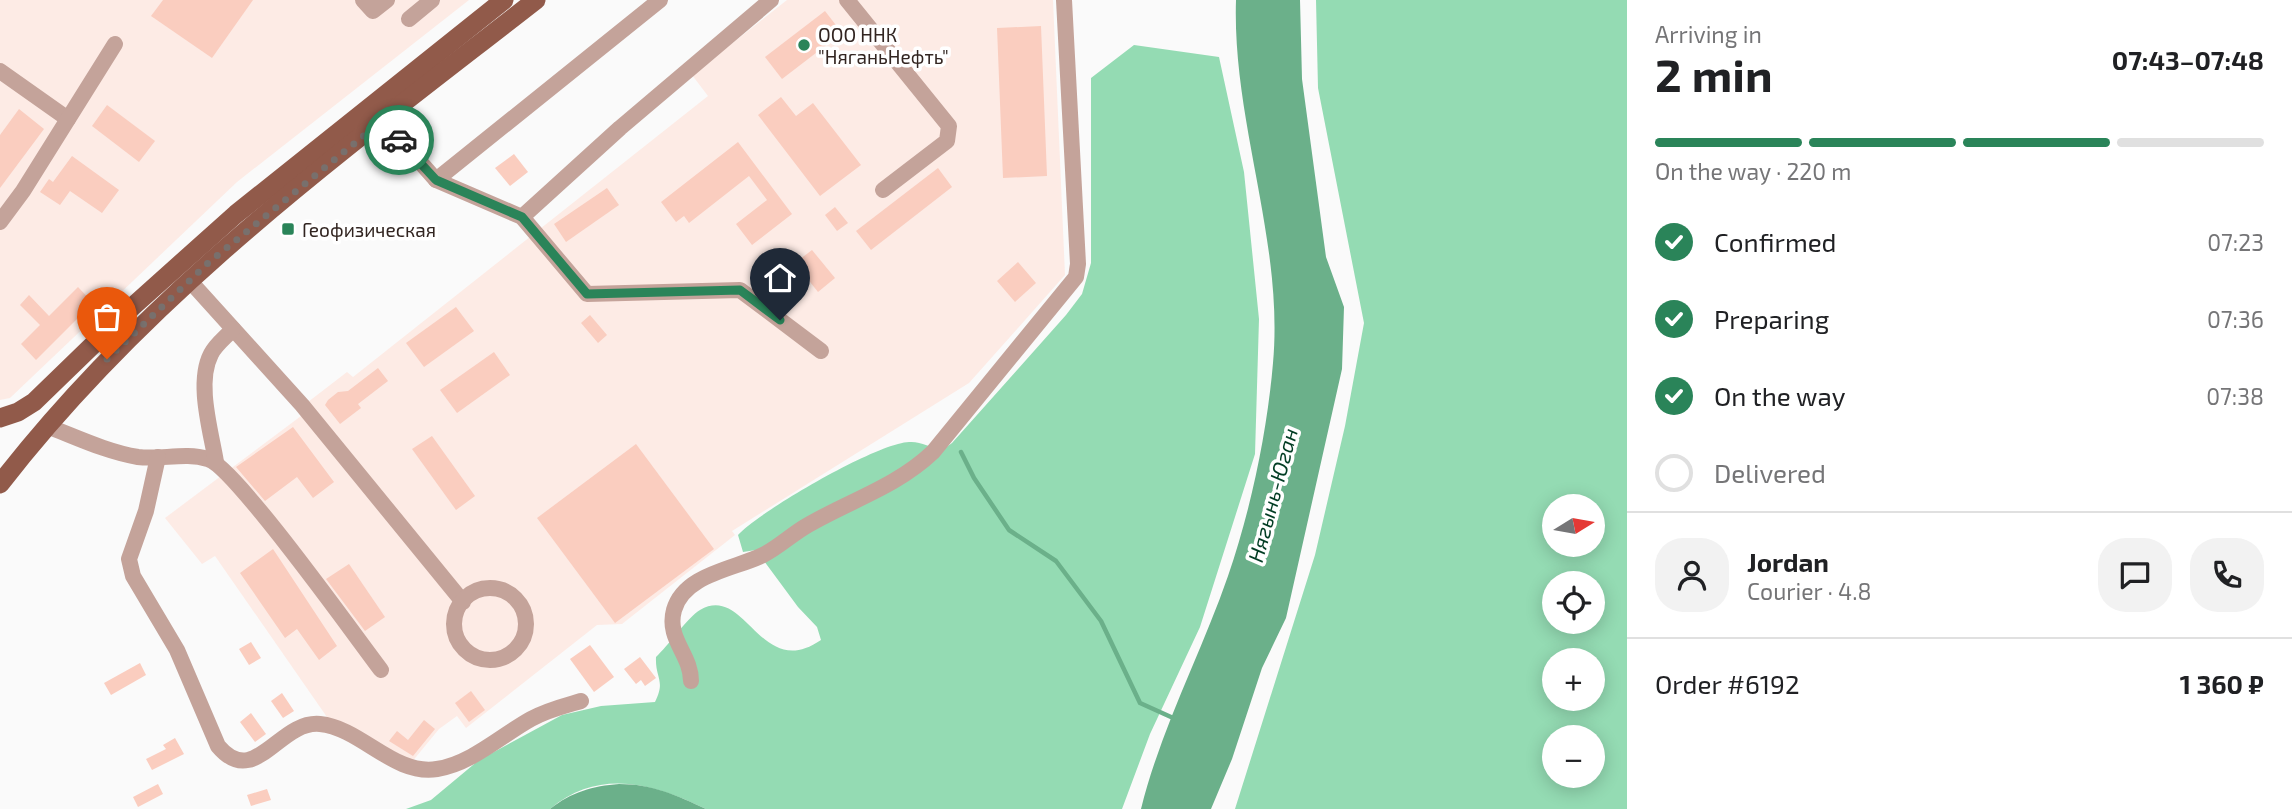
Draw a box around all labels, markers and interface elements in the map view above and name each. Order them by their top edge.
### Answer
text: Arriving in [1655,20,1762,48]
place label: ООО ННК "НяганьНефть" [818,23,949,68]
marker: ООО ННК "НяганьНефть" [796,37,812,53]
text: 07:43–07:48 [2112,44,2264,75]
text: 2 min [1655,46,1773,101]
courier [364,105,434,175]
icon: car [380,121,418,159]
text: On the way · 220 m [1655,157,1851,185]
place label: Геофизическая [302,218,436,241]
marker: Геофизическая [280,221,296,237]
icon: check [1655,223,1693,261]
text: Confirmed [1714,226,1837,257]
text: 07:23 [2207,228,2264,256]
pin [750,248,810,320]
icon: home [761,259,799,297]
pin [77,287,137,359]
icon: bag [88,298,126,336]
icon: check [1655,300,1693,338]
text: Preparing [1714,303,1829,334]
text: 07:36 [2207,305,2264,333]
icon: check [1655,377,1693,415]
text: On the way [1714,380,1845,411]
text: 07:38 [2206,382,2264,410]
water label: Нягынь-Юган [1242,425,1302,565]
text: Delivered [1714,457,1826,488]
north arrow [1542,494,1605,556]
map controls [1542,494,1605,788]
button: person [1655,538,1729,612]
button: chat [2098,538,2172,612]
button: phone [2190,538,2264,612]
text: Jordan [1747,546,1829,577]
button: locate [1542,571,1605,634]
text: Courier · 4.8 [1747,577,1871,605]
button: + [1542,648,1605,711]
text: Order #6192 [1655,668,1800,699]
text: 1 360 ₽ [2180,668,2264,699]
button: − [1542,725,1605,788]

